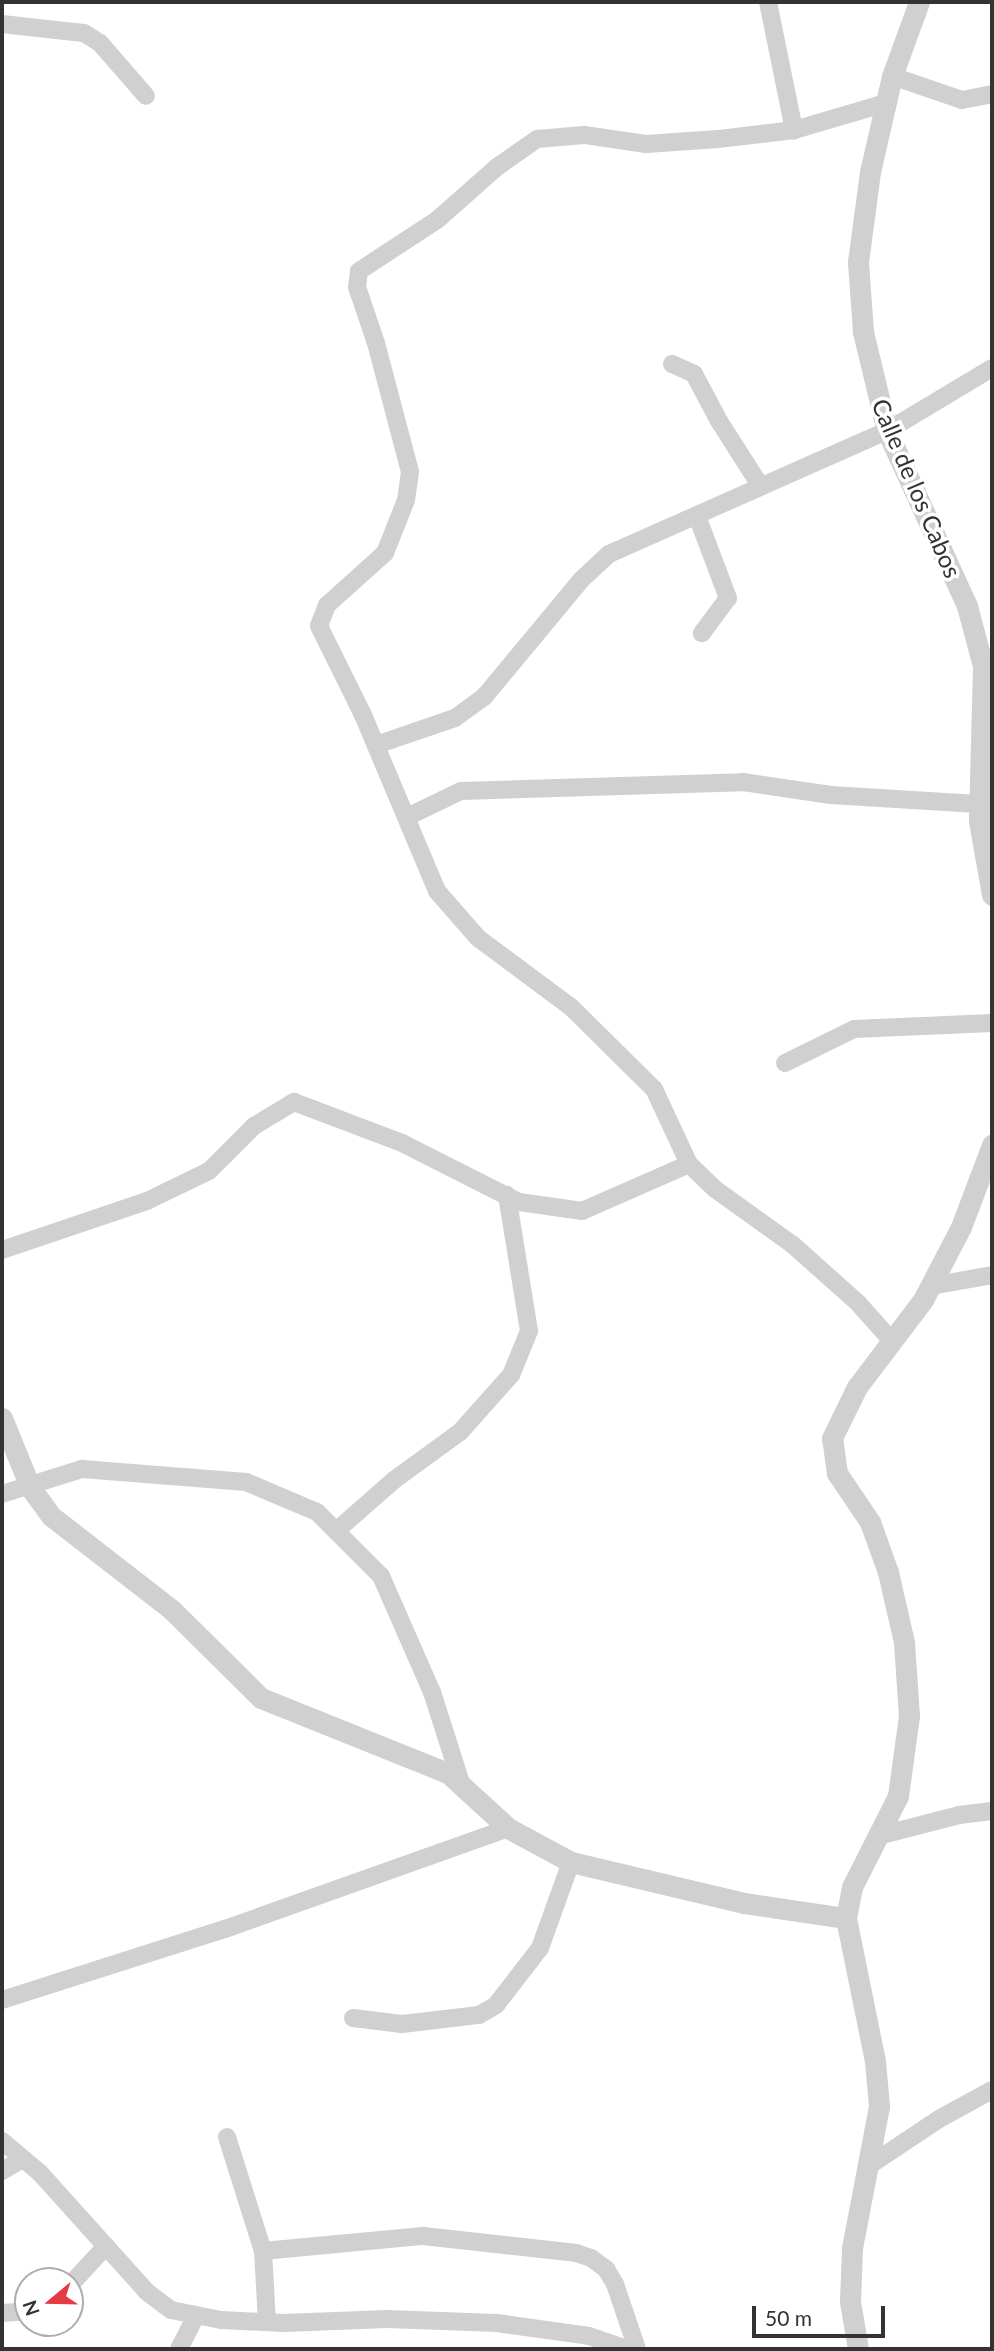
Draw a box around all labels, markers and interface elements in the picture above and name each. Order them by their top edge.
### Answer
street label: Calle de los Cabos [866,394,968,582]
north arrow [14,2267,84,2337]
scale bar [756,2292,889,2336]
text: N [17,2298,44,2319]
text: 50 m [765,2305,812,2330]

